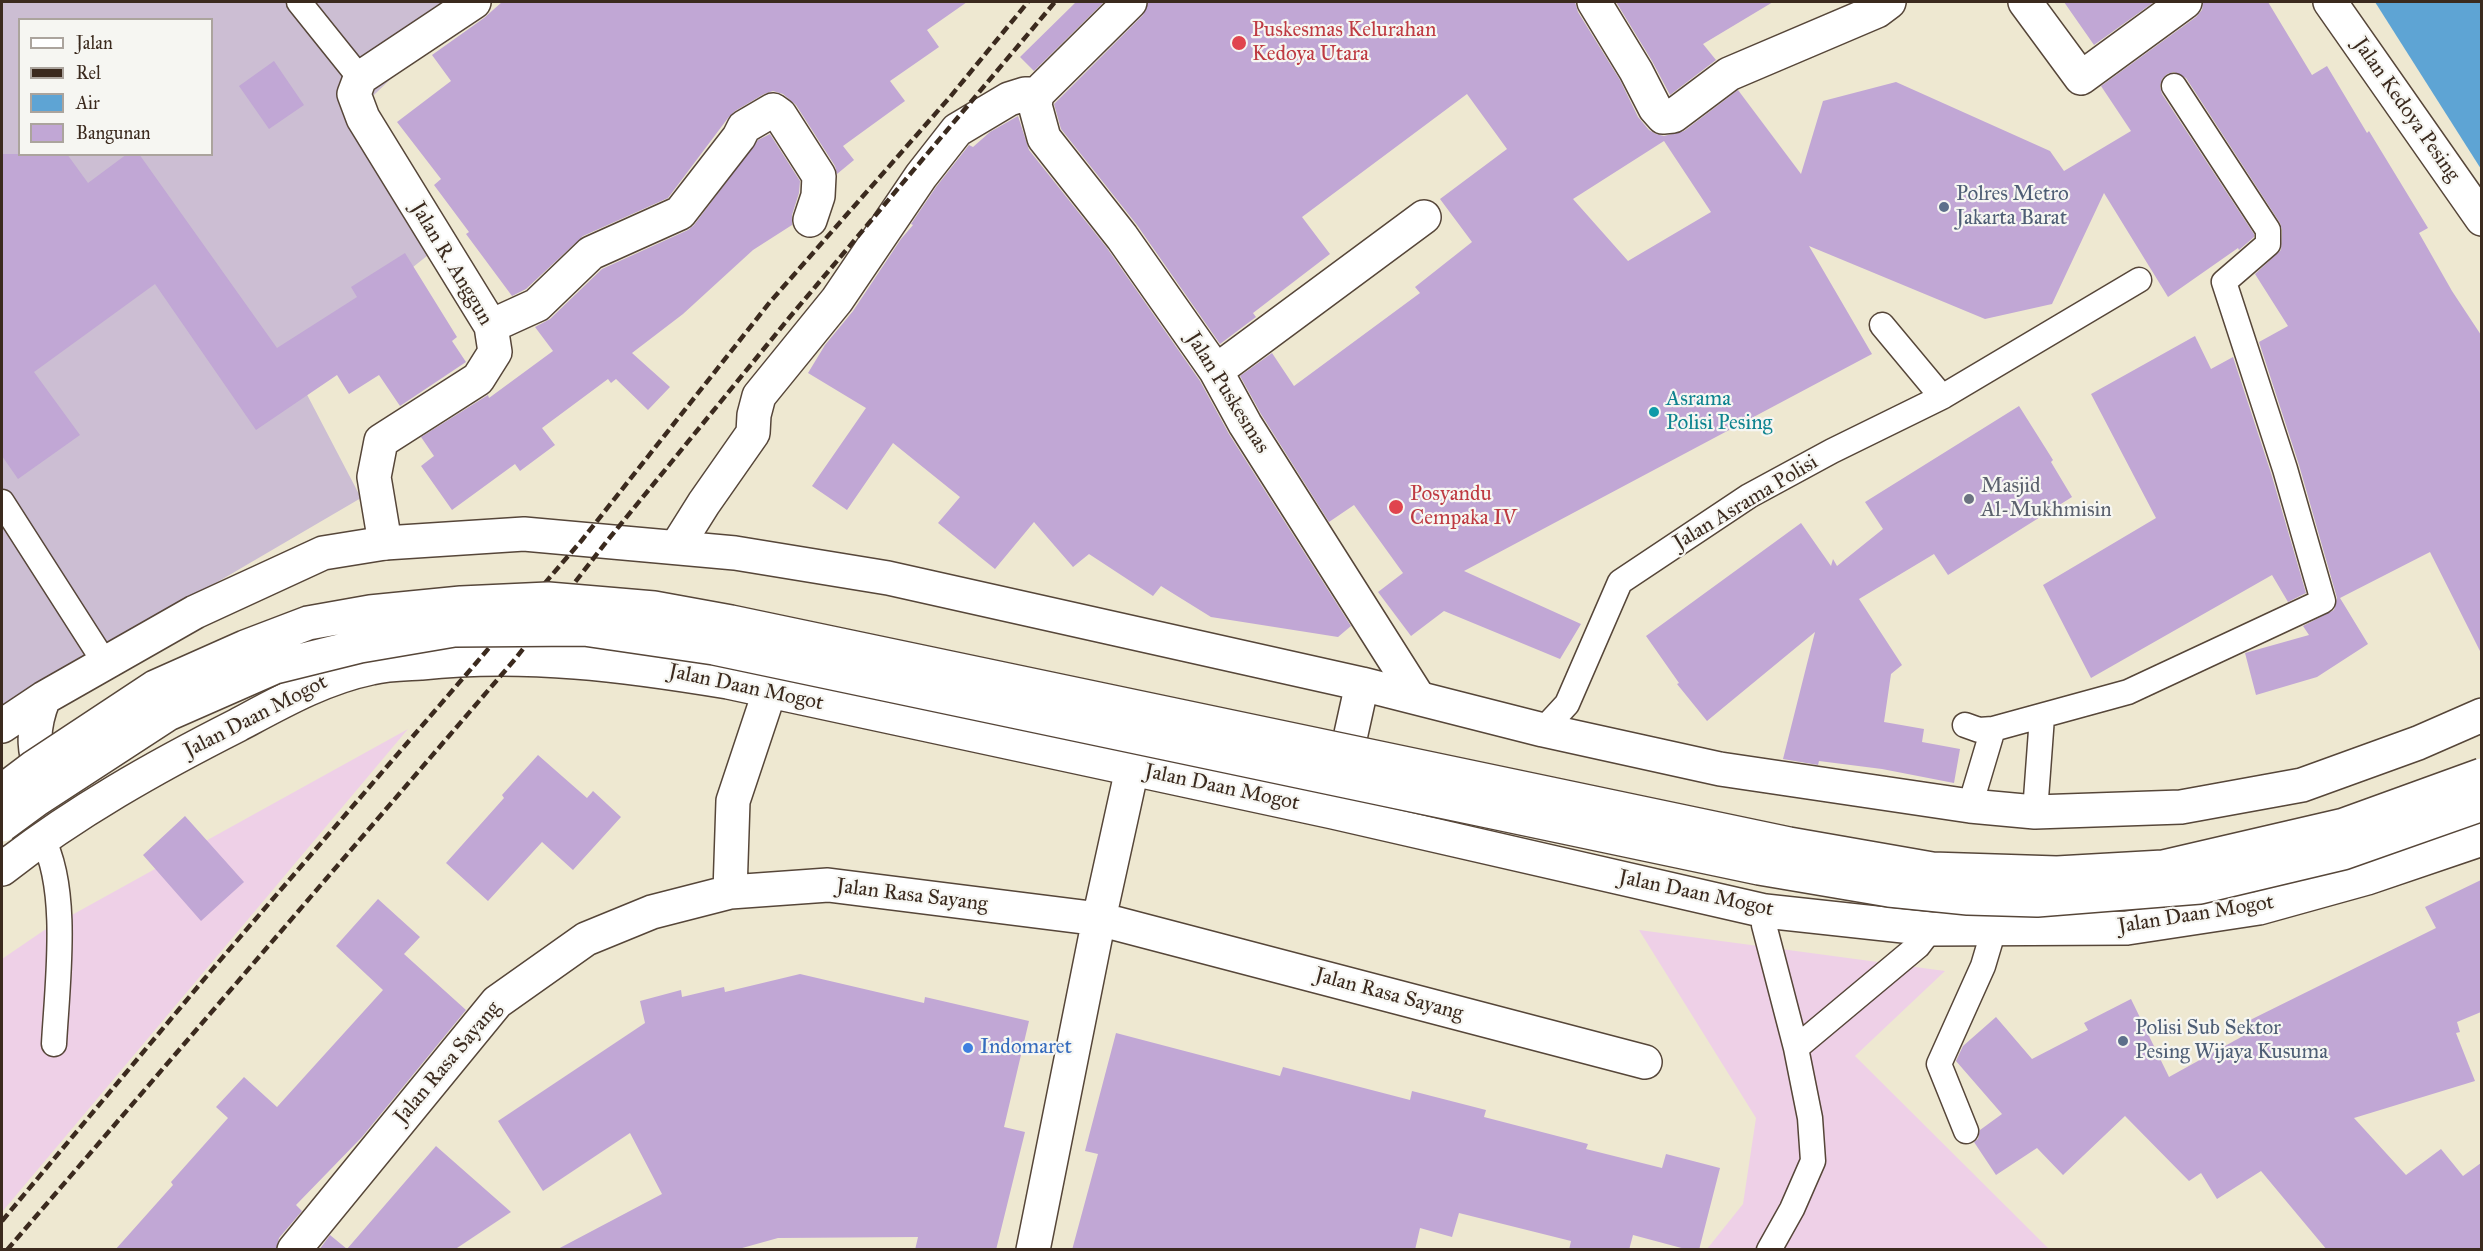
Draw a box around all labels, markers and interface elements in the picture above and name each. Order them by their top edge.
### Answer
legend [18,18,213,156]
place label: Puskesmas Kelurahan Kedoya Utara [1252,18,1436,68]
text: Jalan [76,32,113,54]
street label: Jalan Kedoya Pesing [2347,33,2465,187]
marker: Puskesmas Kelurahan Kedoya Utara [1230,34,1248,52]
text: Rel [76,62,101,84]
text: Air [76,92,100,114]
text: Bangunan [76,122,151,144]
place label: Polres Metro Jakarta Barat [1956,182,2069,232]
street label: Jalan R. Anggun [404,198,498,330]
marker: Polres Metro Jakarta Barat [1937,200,1951,214]
street label: Jalan Puskesmas [1180,328,1274,458]
place label: Asrama Polisi Pesing [1666,387,1772,437]
marker: Asrama Polisi Pesing [1647,405,1661,419]
street label: Jalan Asrama Polisi [1669,450,1823,556]
place label: Masjid Al-Mukhmisin [1981,474,2112,524]
place label: Posyandu Cempaka IV [1410,482,1517,532]
marker: Masjid Al-Mukhmisin [1962,492,1976,506]
marker: Posyandu Cempaka IV [1387,498,1405,516]
street label: Jalan Daan Mogot [666,659,826,717]
street label: Jalan Daan Mogot [180,670,332,764]
street label: Jalan Daan Mogot [1142,759,1302,817]
street label: Jalan Daan Mogot [1616,865,1776,923]
street label: Jalan Rasa Sayang [835,874,989,918]
street label: Jalan Daan Mogot [2116,890,2276,940]
street label: Jalan Rasa Sayang [1312,963,1466,1027]
street label: Jalan Rasa Sayang [389,997,507,1129]
place label: Polisi Sub Sektor Pesing Wijaya Kusuma [2135,1016,2328,1066]
marker: Polisi Sub Sektor Pesing Wijaya Kusuma [2116,1034,2130,1048]
place label: Indomaret [980,1035,1072,1061]
marker: Indomaret [961,1041,975,1055]

